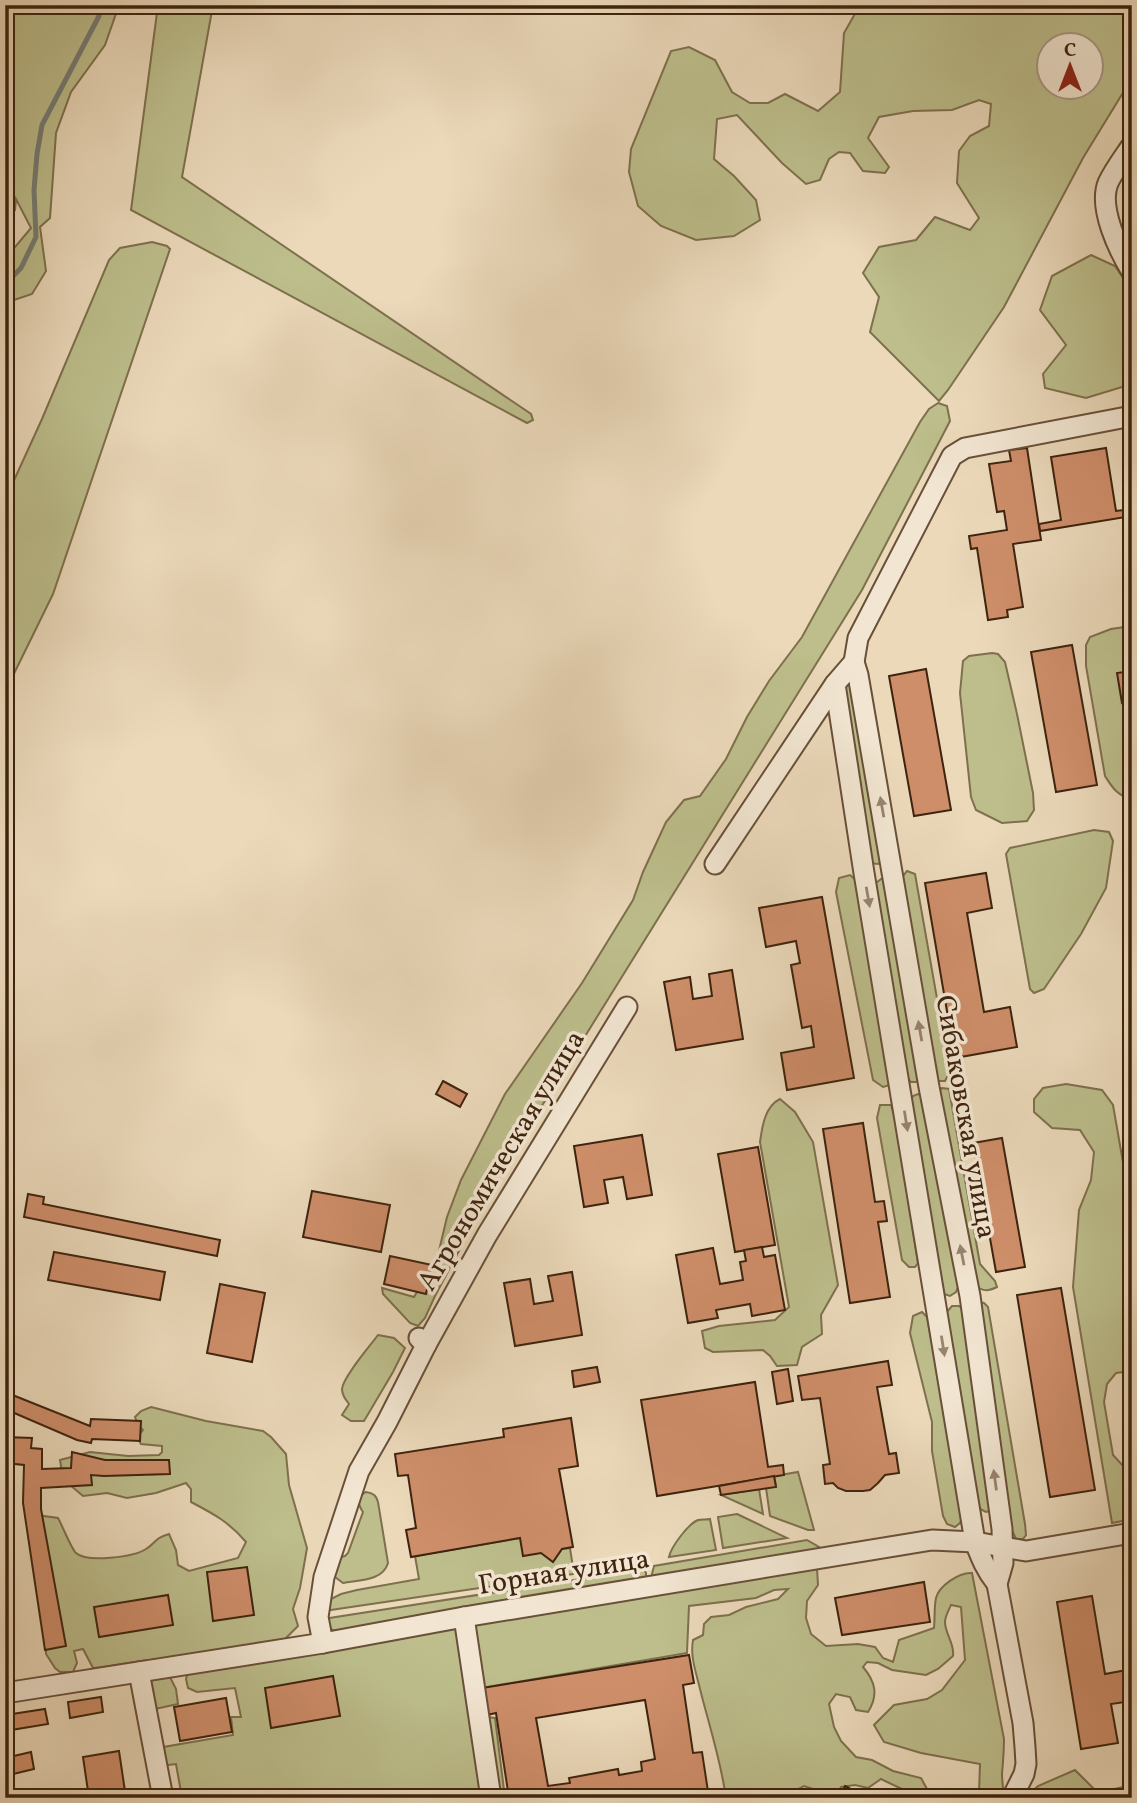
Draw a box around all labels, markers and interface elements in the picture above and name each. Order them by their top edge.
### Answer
north arrow [1036,32,1106,102]
text: С [1064,38,1076,64]
one-way arrow [876,796,887,818]
one-way arrow [863,886,874,908]
street label: Сибаковская улица [924,992,1006,1242]
one-way arrow [914,1020,925,1042]
street label: Агрономическая улица [409,1023,595,1299]
one-way arrow [901,1110,912,1132]
one-way arrow [956,1244,967,1266]
one-way arrow [938,1335,949,1357]
one-way arrow [990,1469,1001,1491]
street label: Горная улица [476,1540,652,1606]

